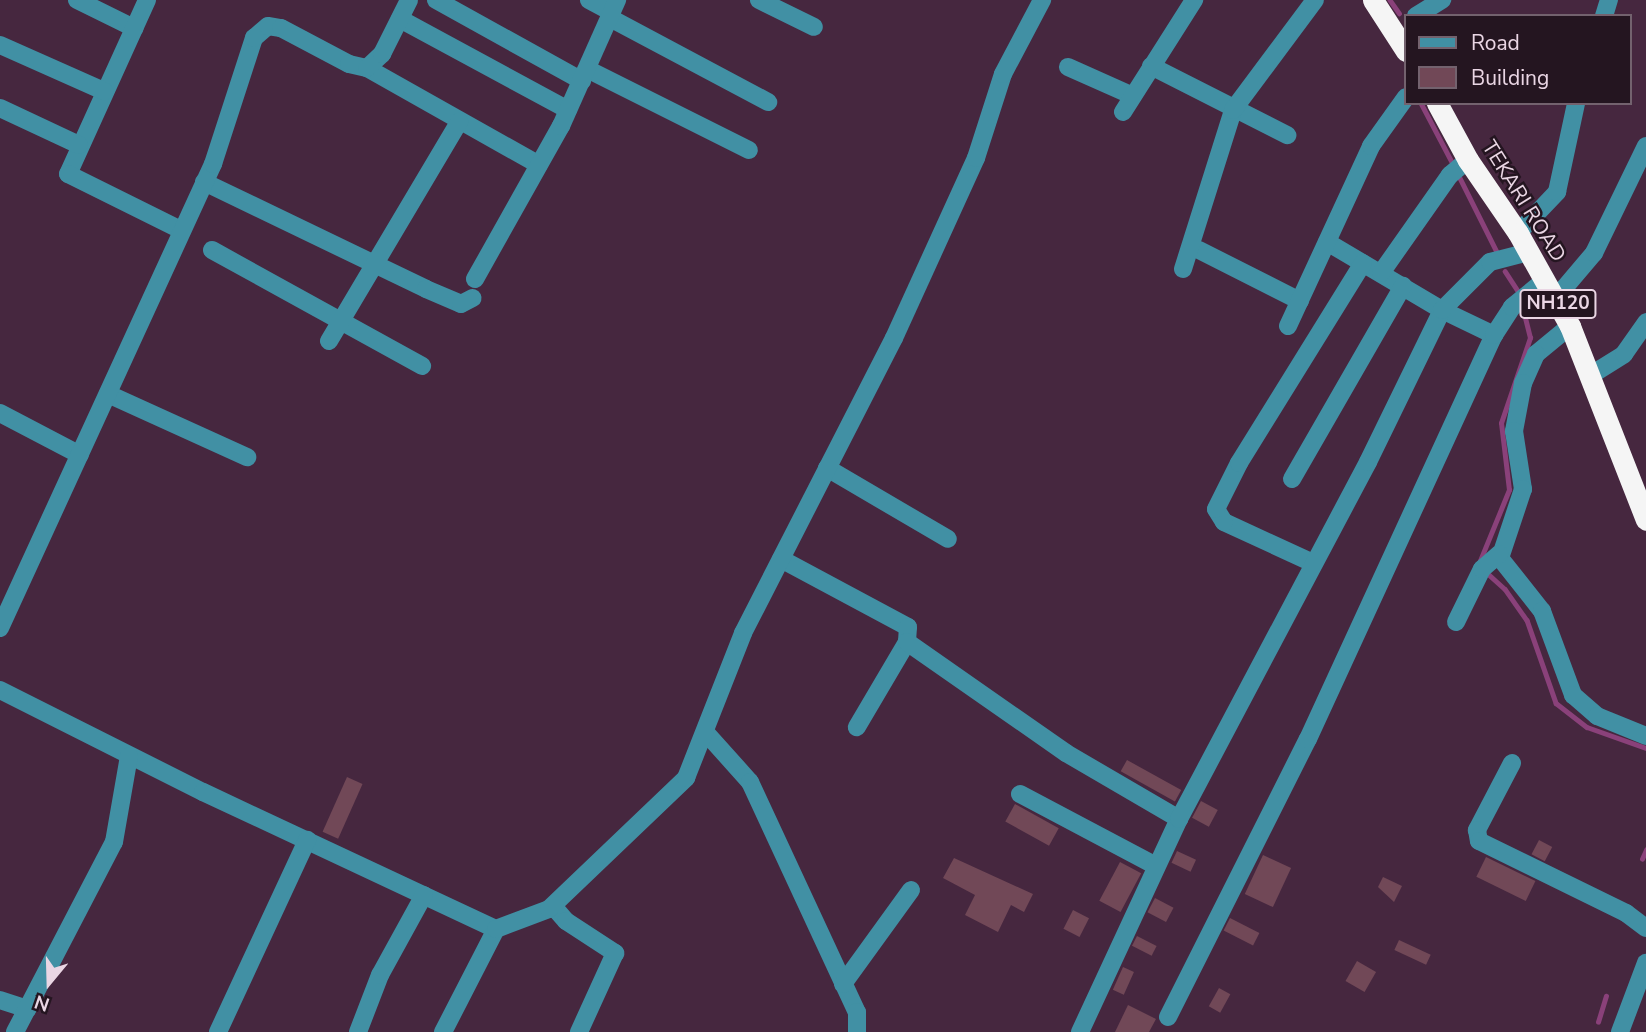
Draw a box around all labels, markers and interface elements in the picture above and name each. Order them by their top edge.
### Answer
legend [1404,14,1632,105]
text: Road [1471,29,1520,57]
text: Building [1471,64,1549,92]
street label: TEKARI ROAD [1477,136,1571,266]
road number: NH120 [1518,288,1598,320]
north arrow [14,948,84,1018]
text: N [31,988,53,1017]

